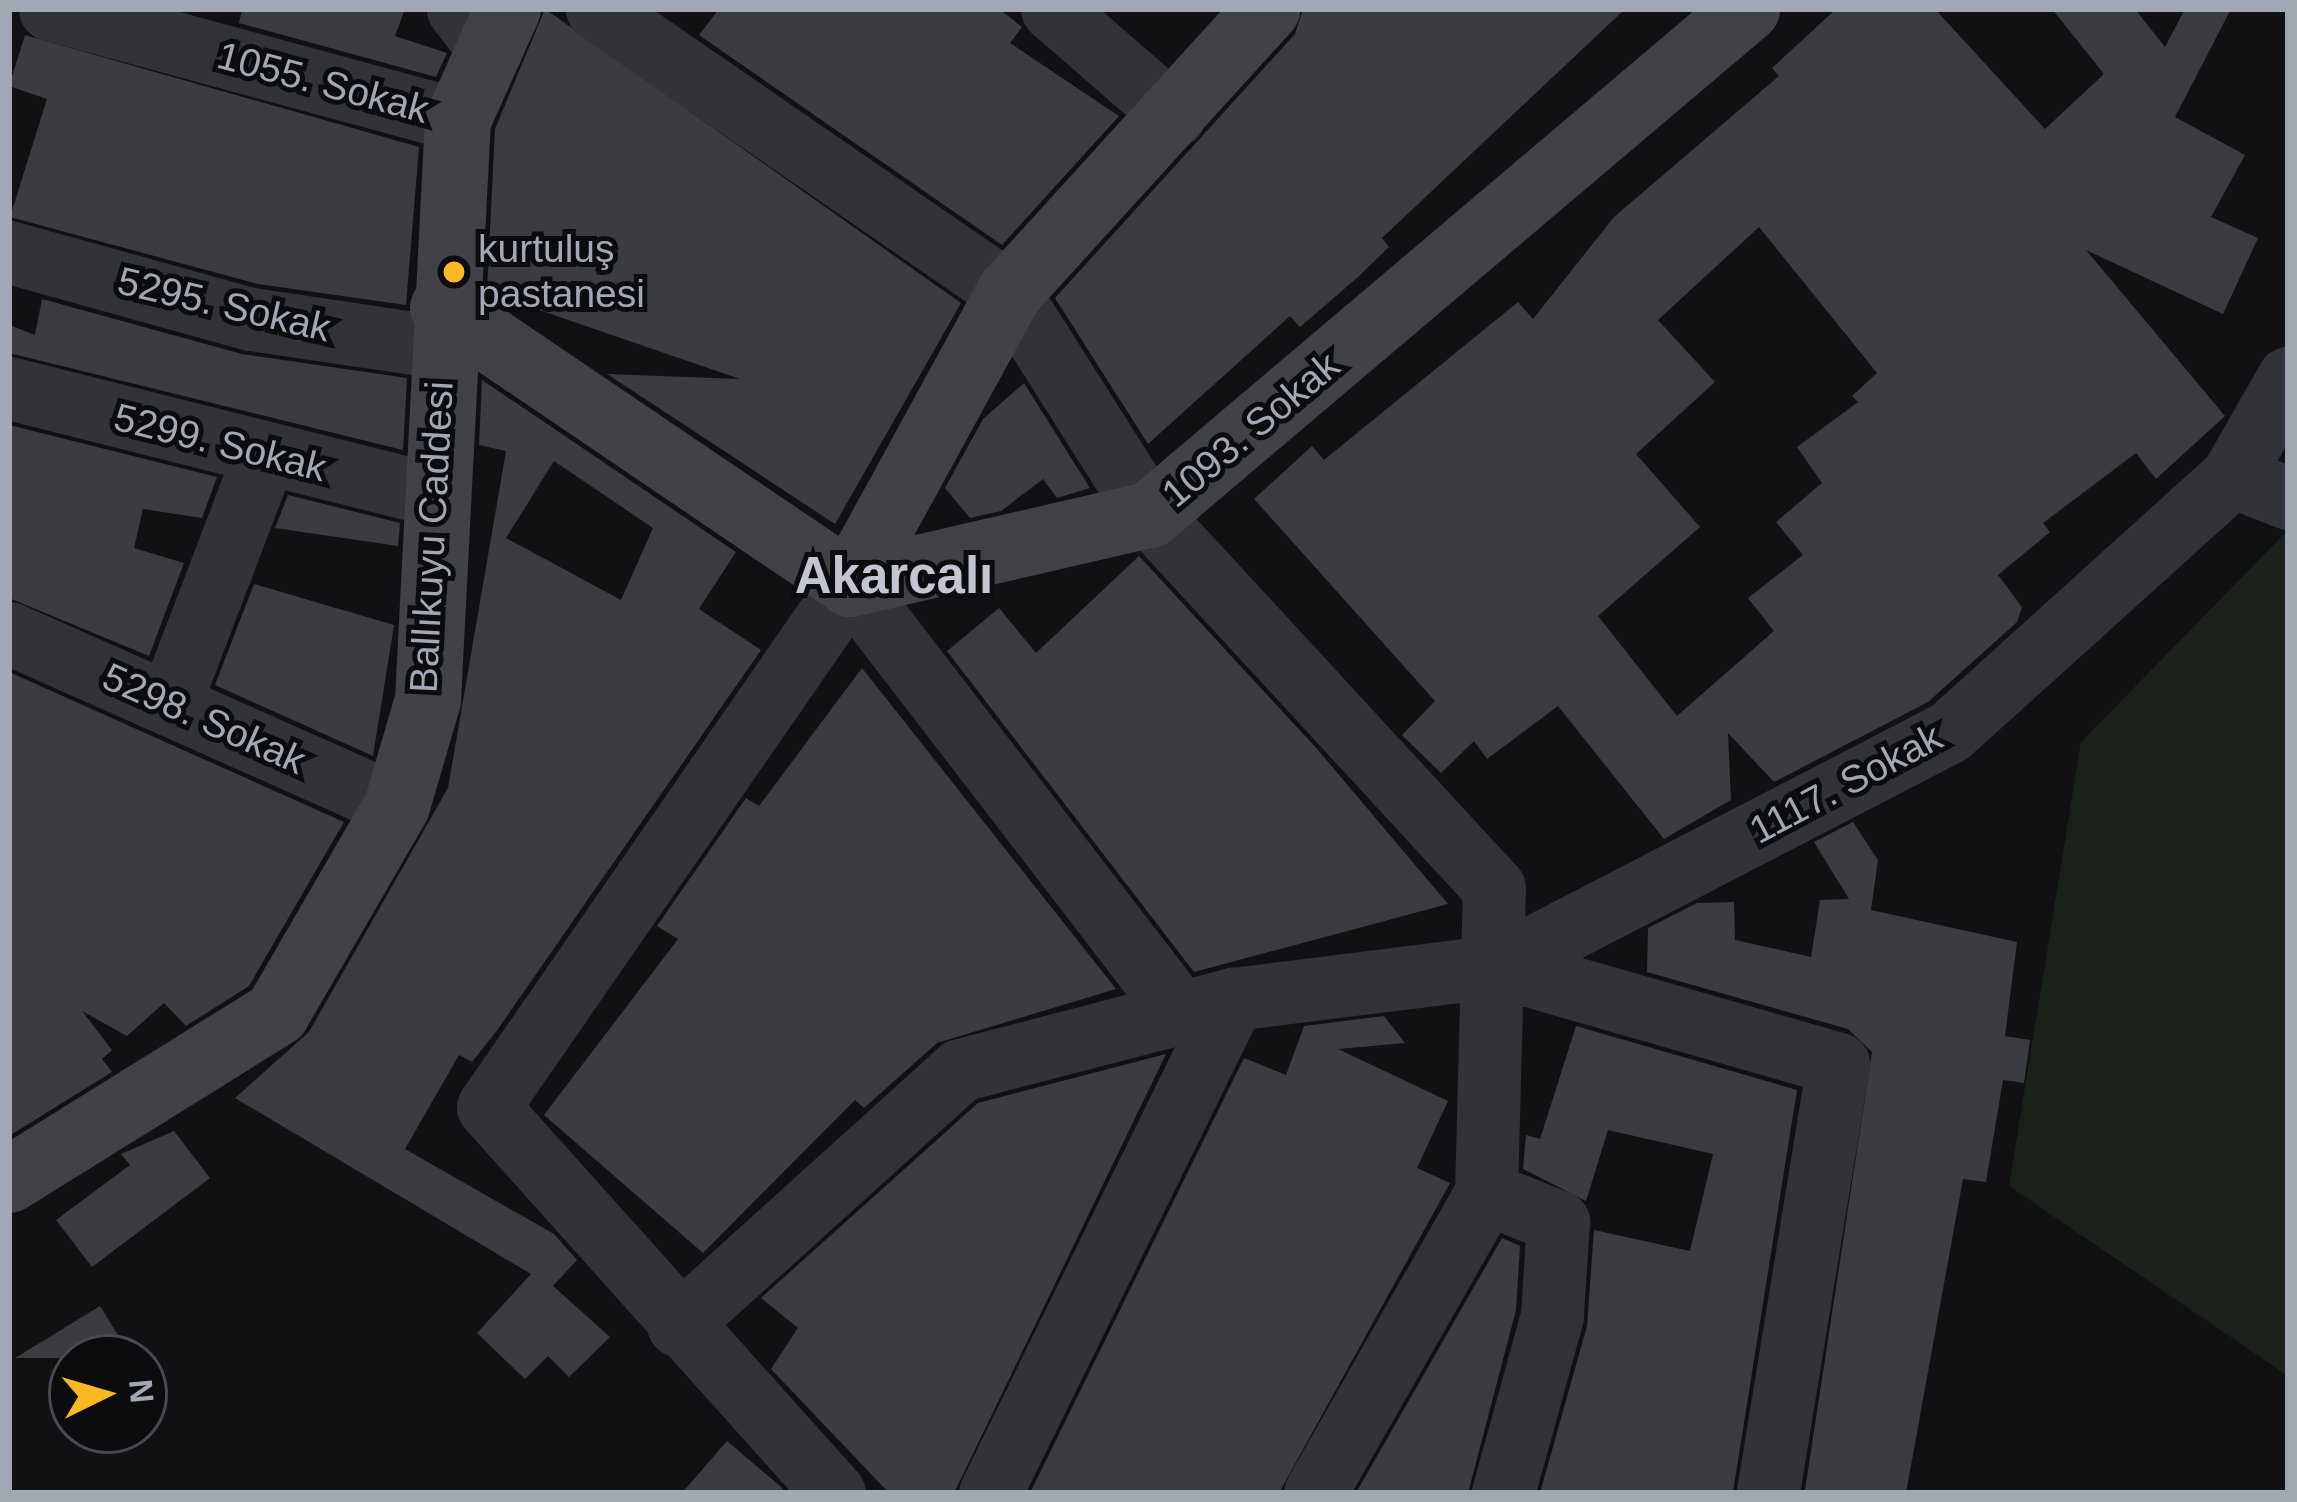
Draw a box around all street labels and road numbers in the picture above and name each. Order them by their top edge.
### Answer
street label: 1055. Sokak [212,32,434,134]
street label: 5295. Sokak [113,258,335,352]
street label: 1093. Sokak [1153,342,1349,518]
street label: Ballıkuyu Caddesi [400,380,464,694]
street label: 5299. Sokak [109,394,331,492]
street label: 5298. Sokak [95,654,313,784]
street label: 1117. Sokak [1742,714,1950,854]

